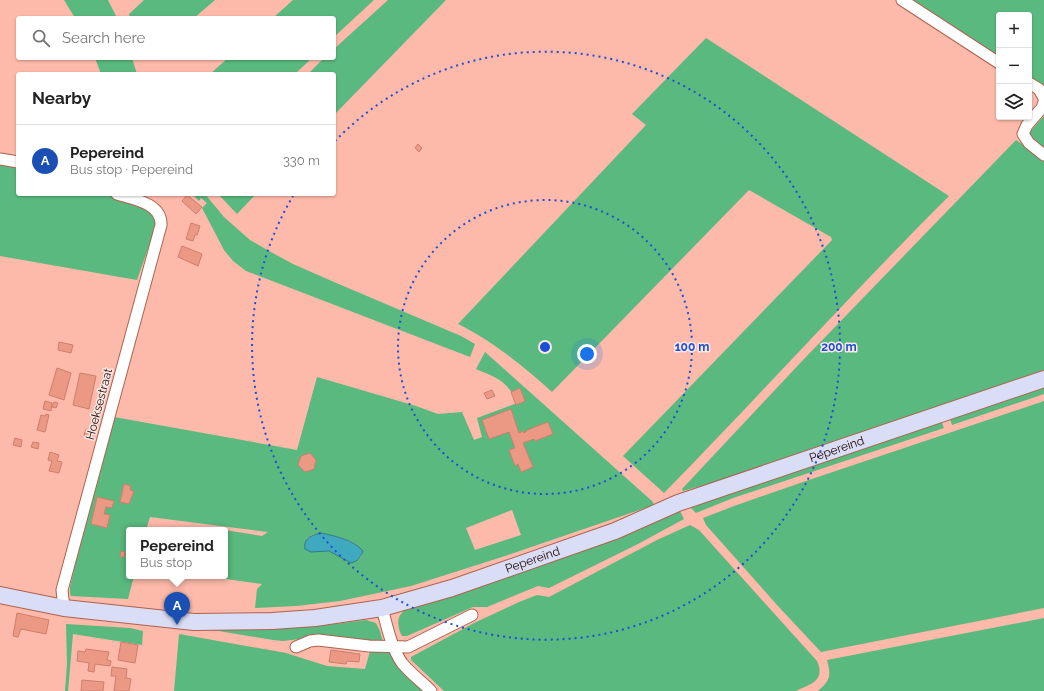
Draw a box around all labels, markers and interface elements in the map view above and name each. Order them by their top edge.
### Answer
map controls [996,12,1032,120]
button: + [996,12,1032,48]
search box [16,16,336,60]
icon: search [30,27,52,49]
text: Search here [62,29,145,47]
button: − [996,48,1032,84]
button: layers [996,84,1032,120]
text: Nearby [32,88,91,108]
text: Pepereind [70,144,144,162]
text: A [41,153,49,168]
text: 330 m [283,153,320,168]
text: Bus stop · Pepereind [70,162,193,177]
centre of rings [538,340,552,354]
text: 100 m [675,340,709,354]
text: 200 m [821,340,857,354]
your location [577,344,597,364]
street label: Hoeksestraat [83,367,115,441]
street label: Pepereind [808,433,866,465]
popup [126,527,228,579]
text: Pepereind [140,537,214,555]
street label: Pepereind [503,544,562,576]
text: Bus stop [140,555,192,570]
pin: A [164,592,190,625]

